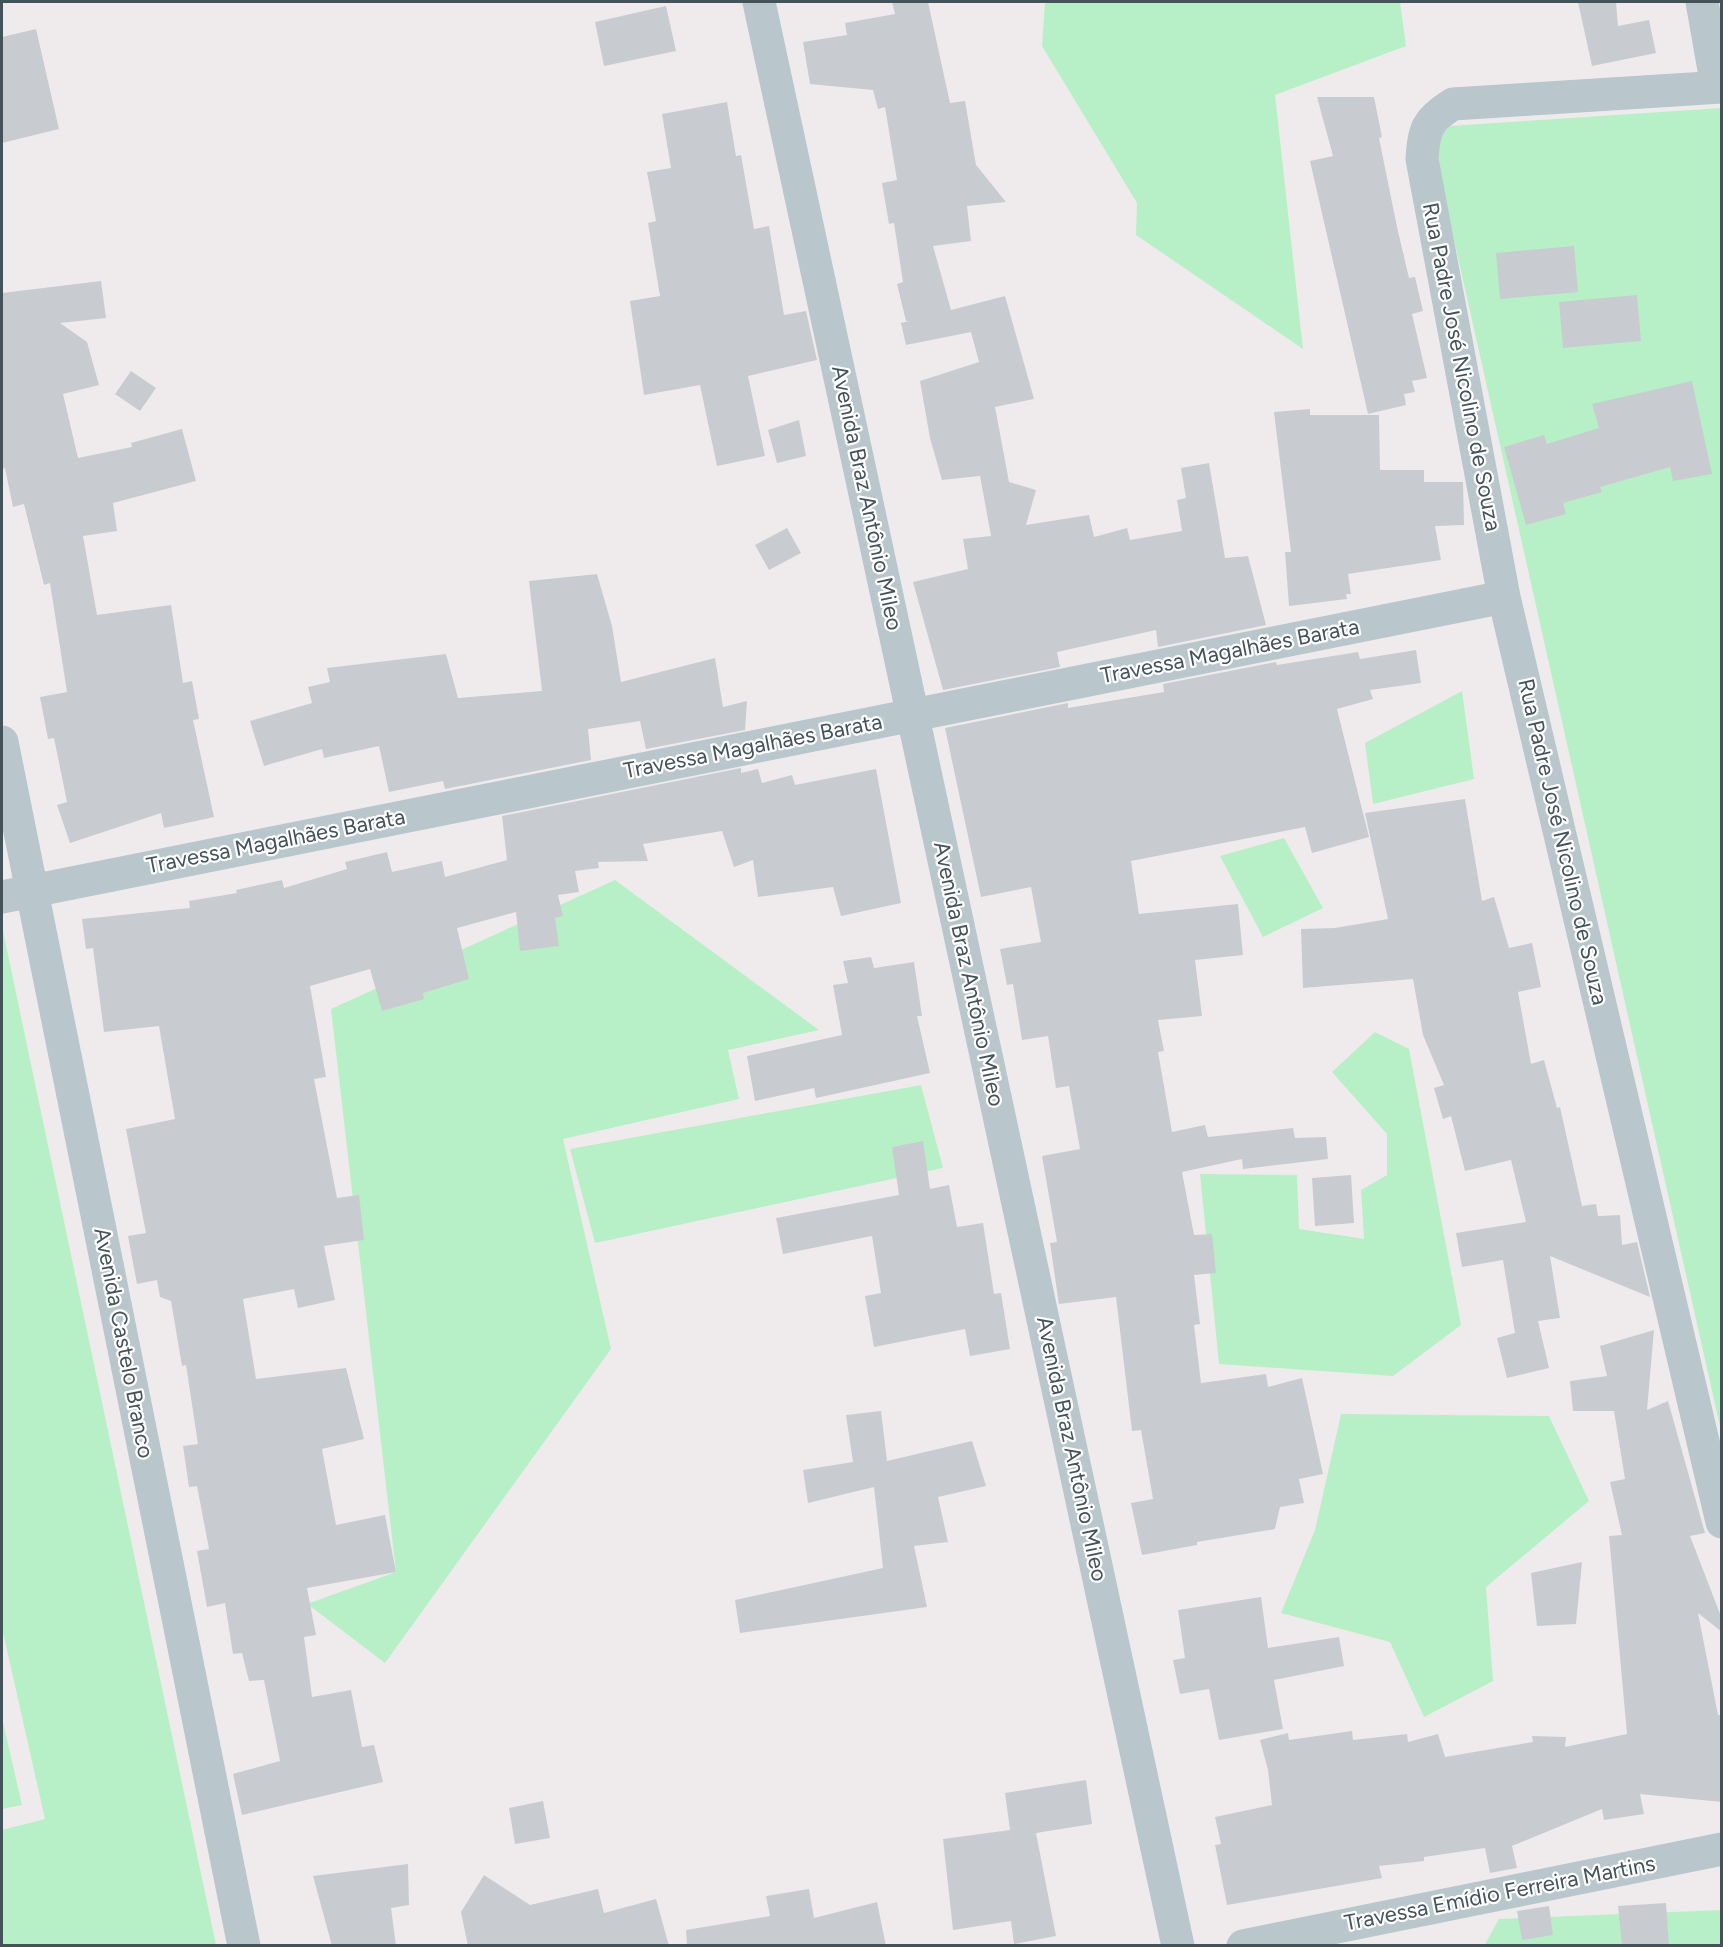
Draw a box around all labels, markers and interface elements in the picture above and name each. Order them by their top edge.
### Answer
street label: Rua Padre José Nicolino de Souza [1416,200,1506,534]
street label: Avenida Braz Antônio Mileo [825,363,907,633]
street label: Travessa Magalhães Barata [1099,614,1361,690]
street label: Rua Padre José Nicolino de Souza [1512,676,1612,1008]
street label: Travessa Magalhães Barata [622,709,884,785]
street label: Travessa Magalhães Barata [145,804,407,880]
street label: Avenida Braz Antônio Mileo [927,839,1009,1109]
street label: Avenida Castelo Branco [88,1225,158,1461]
street label: Avenida Braz Antônio Mileo [1030,1314,1112,1584]
street label: Travessa Emídio Ferreira Martins [1342,1851,1658,1937]

